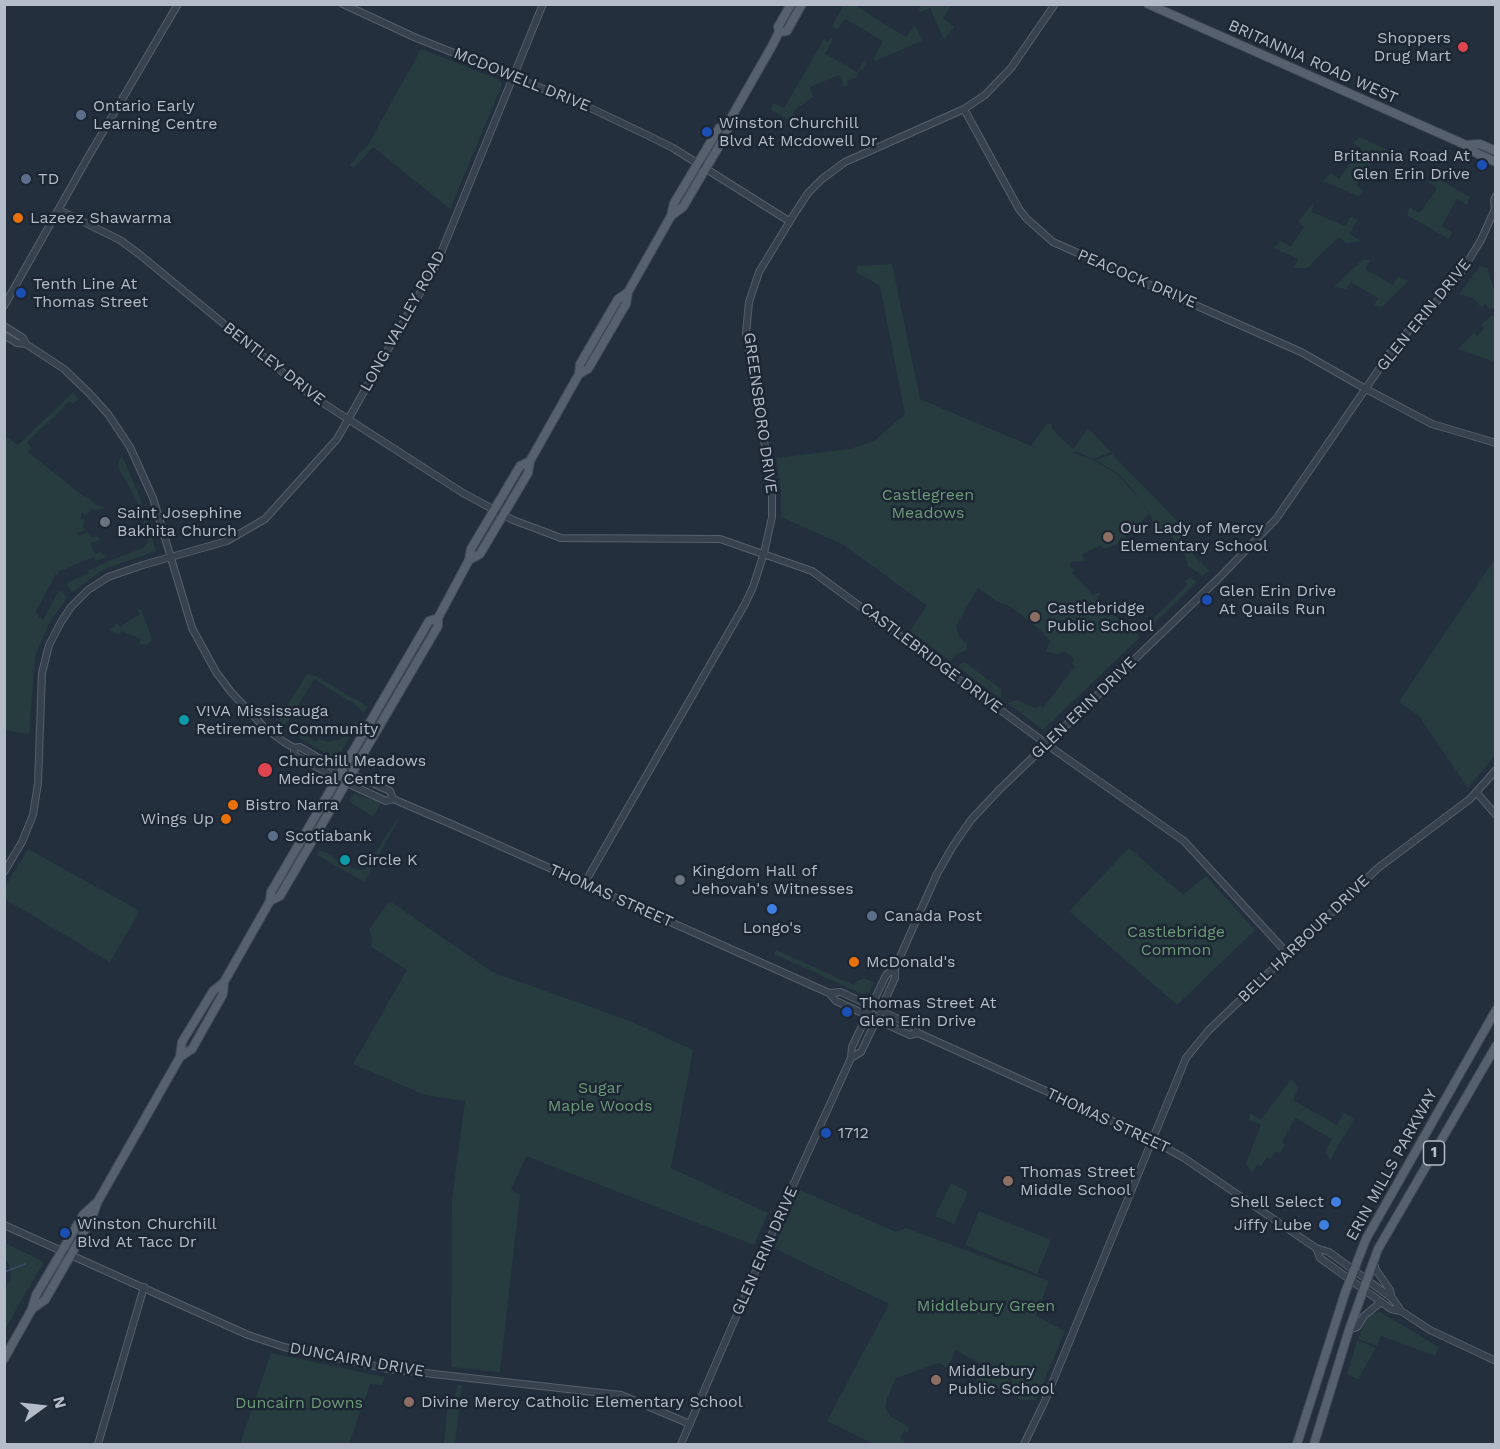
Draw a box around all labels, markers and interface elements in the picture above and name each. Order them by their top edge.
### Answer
street label: BRITANNIA ROAD WEST [1225,16,1401,108]
place label: Shoppers Drug Mart [1374,28,1451,66]
marker: Shoppers Drug Mart [1456,40,1470,54]
street label: MCDOWELL DRIVE [451,44,593,116]
place label: Ontario Early Learning Centre [93,96,217,134]
marker: Ontario Early Learning Centre [74,108,88,122]
place label: Winston Churchill Blvd At Mcdowell Dr [719,113,877,151]
marker: Winston Churchill Blvd At Mcdowell Dr [700,125,714,139]
place label: Britannia Road At Glen Erin Drive [1333,146,1470,184]
marker: Britannia Road At Glen Erin Drive [1475,158,1489,172]
place label: TD [38,169,59,189]
marker: TD [19,172,33,186]
place label: Lazeez Shawarma [30,208,172,228]
marker: Lazeez Shawarma [11,211,25,225]
street label: PEACOCK DRIVE [1075,245,1199,313]
street label: LONG VALLEY ROAD [356,247,450,395]
street label: GLEN ERIN DRIVE [1373,255,1475,375]
place label: Tenth Line At Thomas Street [33,274,148,312]
marker: Tenth Line At Thomas Street [14,286,28,300]
street label: BENTLEY DRIVE [219,318,329,410]
street label: GREENSBORO DRIVE [739,331,781,495]
park label: Castlegreen Meadows [882,485,974,523]
place label: Saint Josephine Bakhita Church [117,503,242,541]
marker: Saint Josephine Bakhita Church [98,515,112,529]
place label: Our Lady of Mercy Elementary School [1120,518,1268,556]
marker: Our Lady of Mercy Elementary School [1101,530,1115,544]
place label: Glen Erin Drive At Quails Run [1219,581,1336,619]
marker: Glen Erin Drive At Quails Run [1200,593,1214,607]
street label: CASTLEBRIDGE DRIVE [856,598,1006,718]
place label: Castlebridge Public School [1047,598,1153,636]
marker: Castlebridge Public School [1028,610,1042,624]
street label: GLEN ERIN DRIVE [1027,653,1141,763]
place label: V!VA Mississauga Retirement Community [196,701,378,739]
marker: V!VA Mississauga Retirement Community [177,713,191,727]
place label: Churchill Meadows Medical Centre [278,751,426,789]
marker: Churchill Meadows Medical Centre [256,761,274,779]
place label: Bistro Narra [245,795,339,815]
marker: Bistro Narra [226,798,240,812]
place label: Wings Up [141,809,214,829]
marker: Wings Up [219,812,233,826]
place label: Scotiabank [285,826,372,846]
marker: Scotiabank [266,829,280,843]
place label: Circle K [357,850,418,870]
marker: Circle K [338,853,352,867]
street label: THOMAS STREET [546,860,676,932]
place label: Kingdom Hall of Jehovah's Witnesses [692,861,854,899]
street label: BELL HARBOUR DRIVE [1234,871,1374,1007]
marker: Kingdom Hall of Jehovah's Witnesses [673,873,687,887]
marker: Longo's [765,902,779,916]
place label: Canada Post [884,906,982,926]
marker: Canada Post [865,909,879,923]
place label: Longo's [743,918,801,938]
park label: Castlebridge Common [1127,922,1225,960]
place label: McDonald's [866,952,955,972]
marker: McDonald's [847,955,861,969]
place label: Thomas Street At Glen Erin Drive [859,993,996,1031]
marker: Thomas Street At Glen Erin Drive [840,1005,854,1019]
park label: Sugar Maple Woods [548,1078,652,1116]
street label: THOMAS STREET [1044,1084,1172,1158]
street label: ERIN MILLS PARKWAY [1342,1086,1442,1244]
place label: 1712 [838,1123,869,1143]
marker: 1712 [819,1126,833,1140]
road number: 1 [1424,1141,1444,1165]
place label: Thomas Street Middle School [1020,1162,1135,1200]
marker: Thomas Street Middle School [1001,1174,1015,1188]
street label: GLEN ERIN DRIVE [728,1184,802,1318]
place label: Shell Select [1230,1192,1324,1212]
marker: Shell Select [1329,1195,1343,1209]
place label: Winston Churchill Blvd At Tacc Dr [77,1214,217,1252]
place label: Jiffy Lube [1234,1215,1312,1235]
marker: Jiffy Lube [1317,1218,1331,1232]
marker: Winston Churchill Blvd At Tacc Dr [58,1226,72,1240]
park label: Middlebury Green [917,1296,1055,1316]
street label: DUNCAIRN DRIVE [288,1339,426,1381]
place label: Middlebury Public School [948,1361,1054,1399]
marker: Middlebury Public School [929,1373,943,1387]
north arrow [12,1377,72,1437]
place label: Divine Mercy Catholic Elementary School [421,1392,743,1412]
park label: Duncairn Downs [235,1393,363,1413]
text: N [49,1394,71,1410]
marker: Divine Mercy Catholic Elementary School [402,1395,416,1409]

